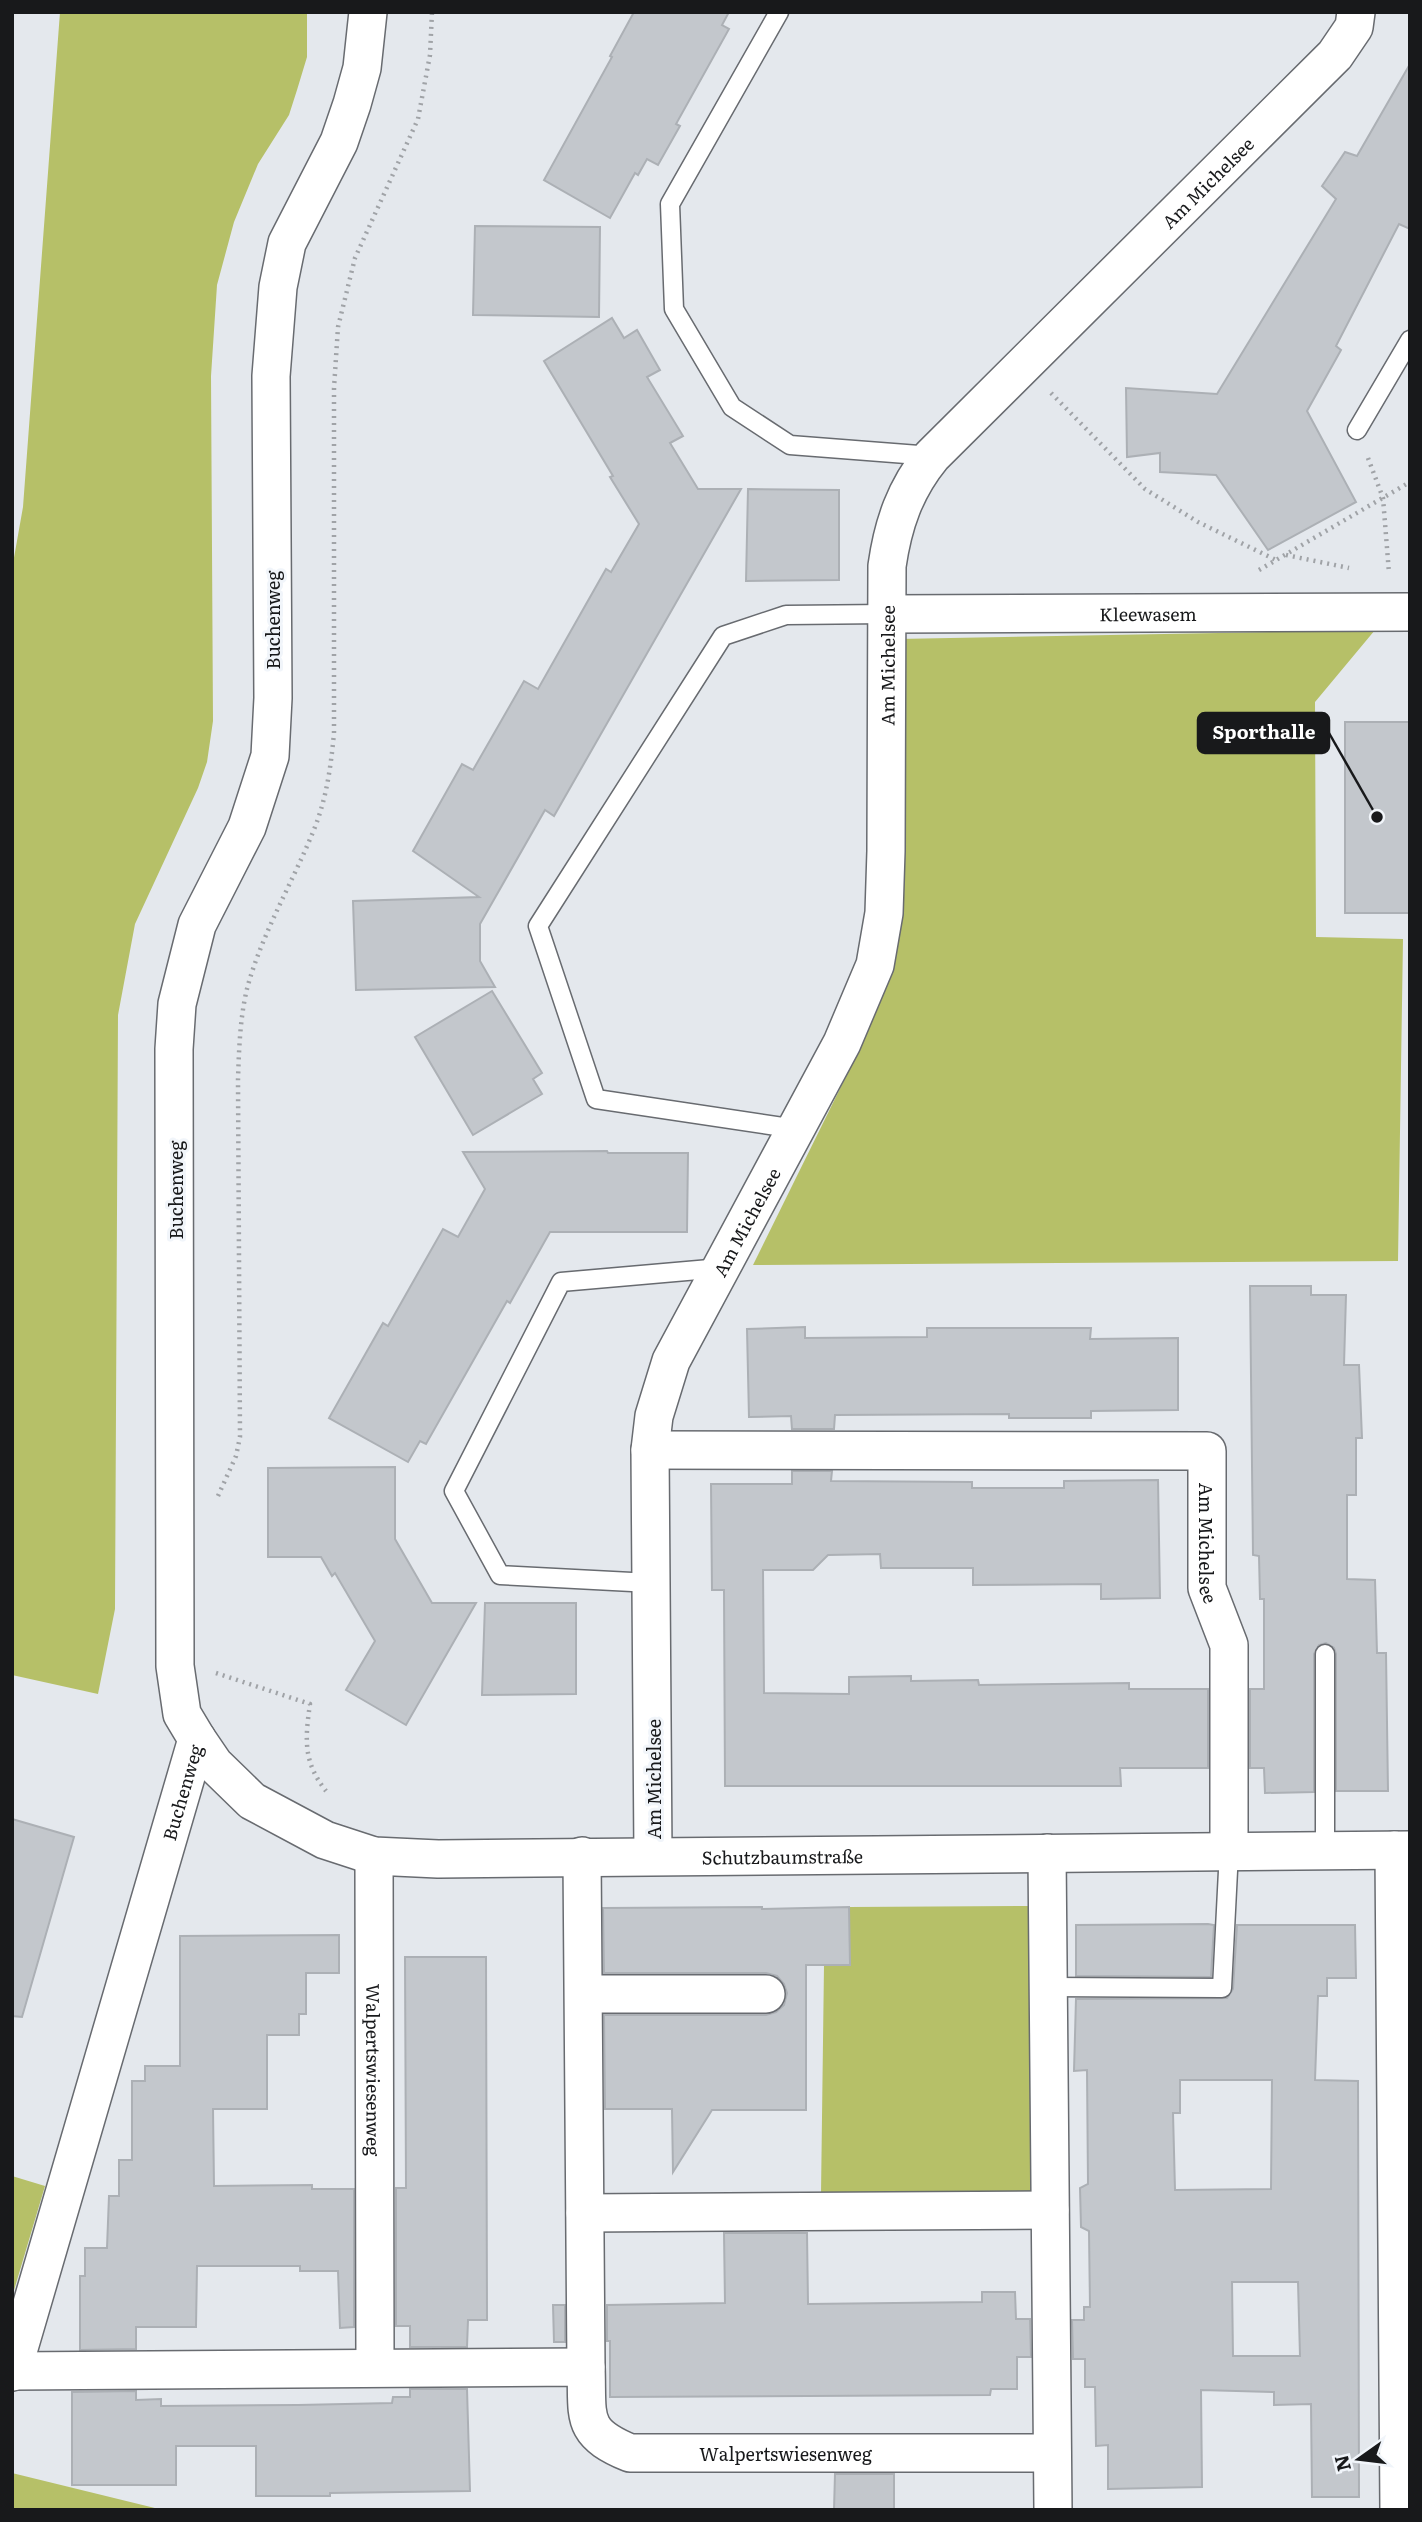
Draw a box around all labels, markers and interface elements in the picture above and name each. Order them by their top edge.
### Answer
street label: Am Michelsee [1155,130,1259,234]
street label: Buchenweg [259,570,286,669]
street label: Kleewasem [1099,599,1197,627]
street label: Am Michelsee [873,605,900,726]
callout: Sporthalle [1198,713,1329,753]
text: Sporthalle [1213,717,1316,745]
street label: Buchenweg [162,1140,189,1239]
street label: Am Michelsee [706,1162,786,1281]
street label: Am Michelsee [1193,1483,1225,1607]
street label: Am Michelsee [640,1719,667,1839]
street label: Buchenweg [155,1740,209,1844]
street label: Schutzbaumstraße [701,1842,863,1870]
street label: Walpertswiesenweg [361,1984,388,2157]
north arrow [1324,2424,1394,2494]
street label: Walpertswiesenweg [699,2440,873,2467]
text: N [1326,2452,1357,2474]

